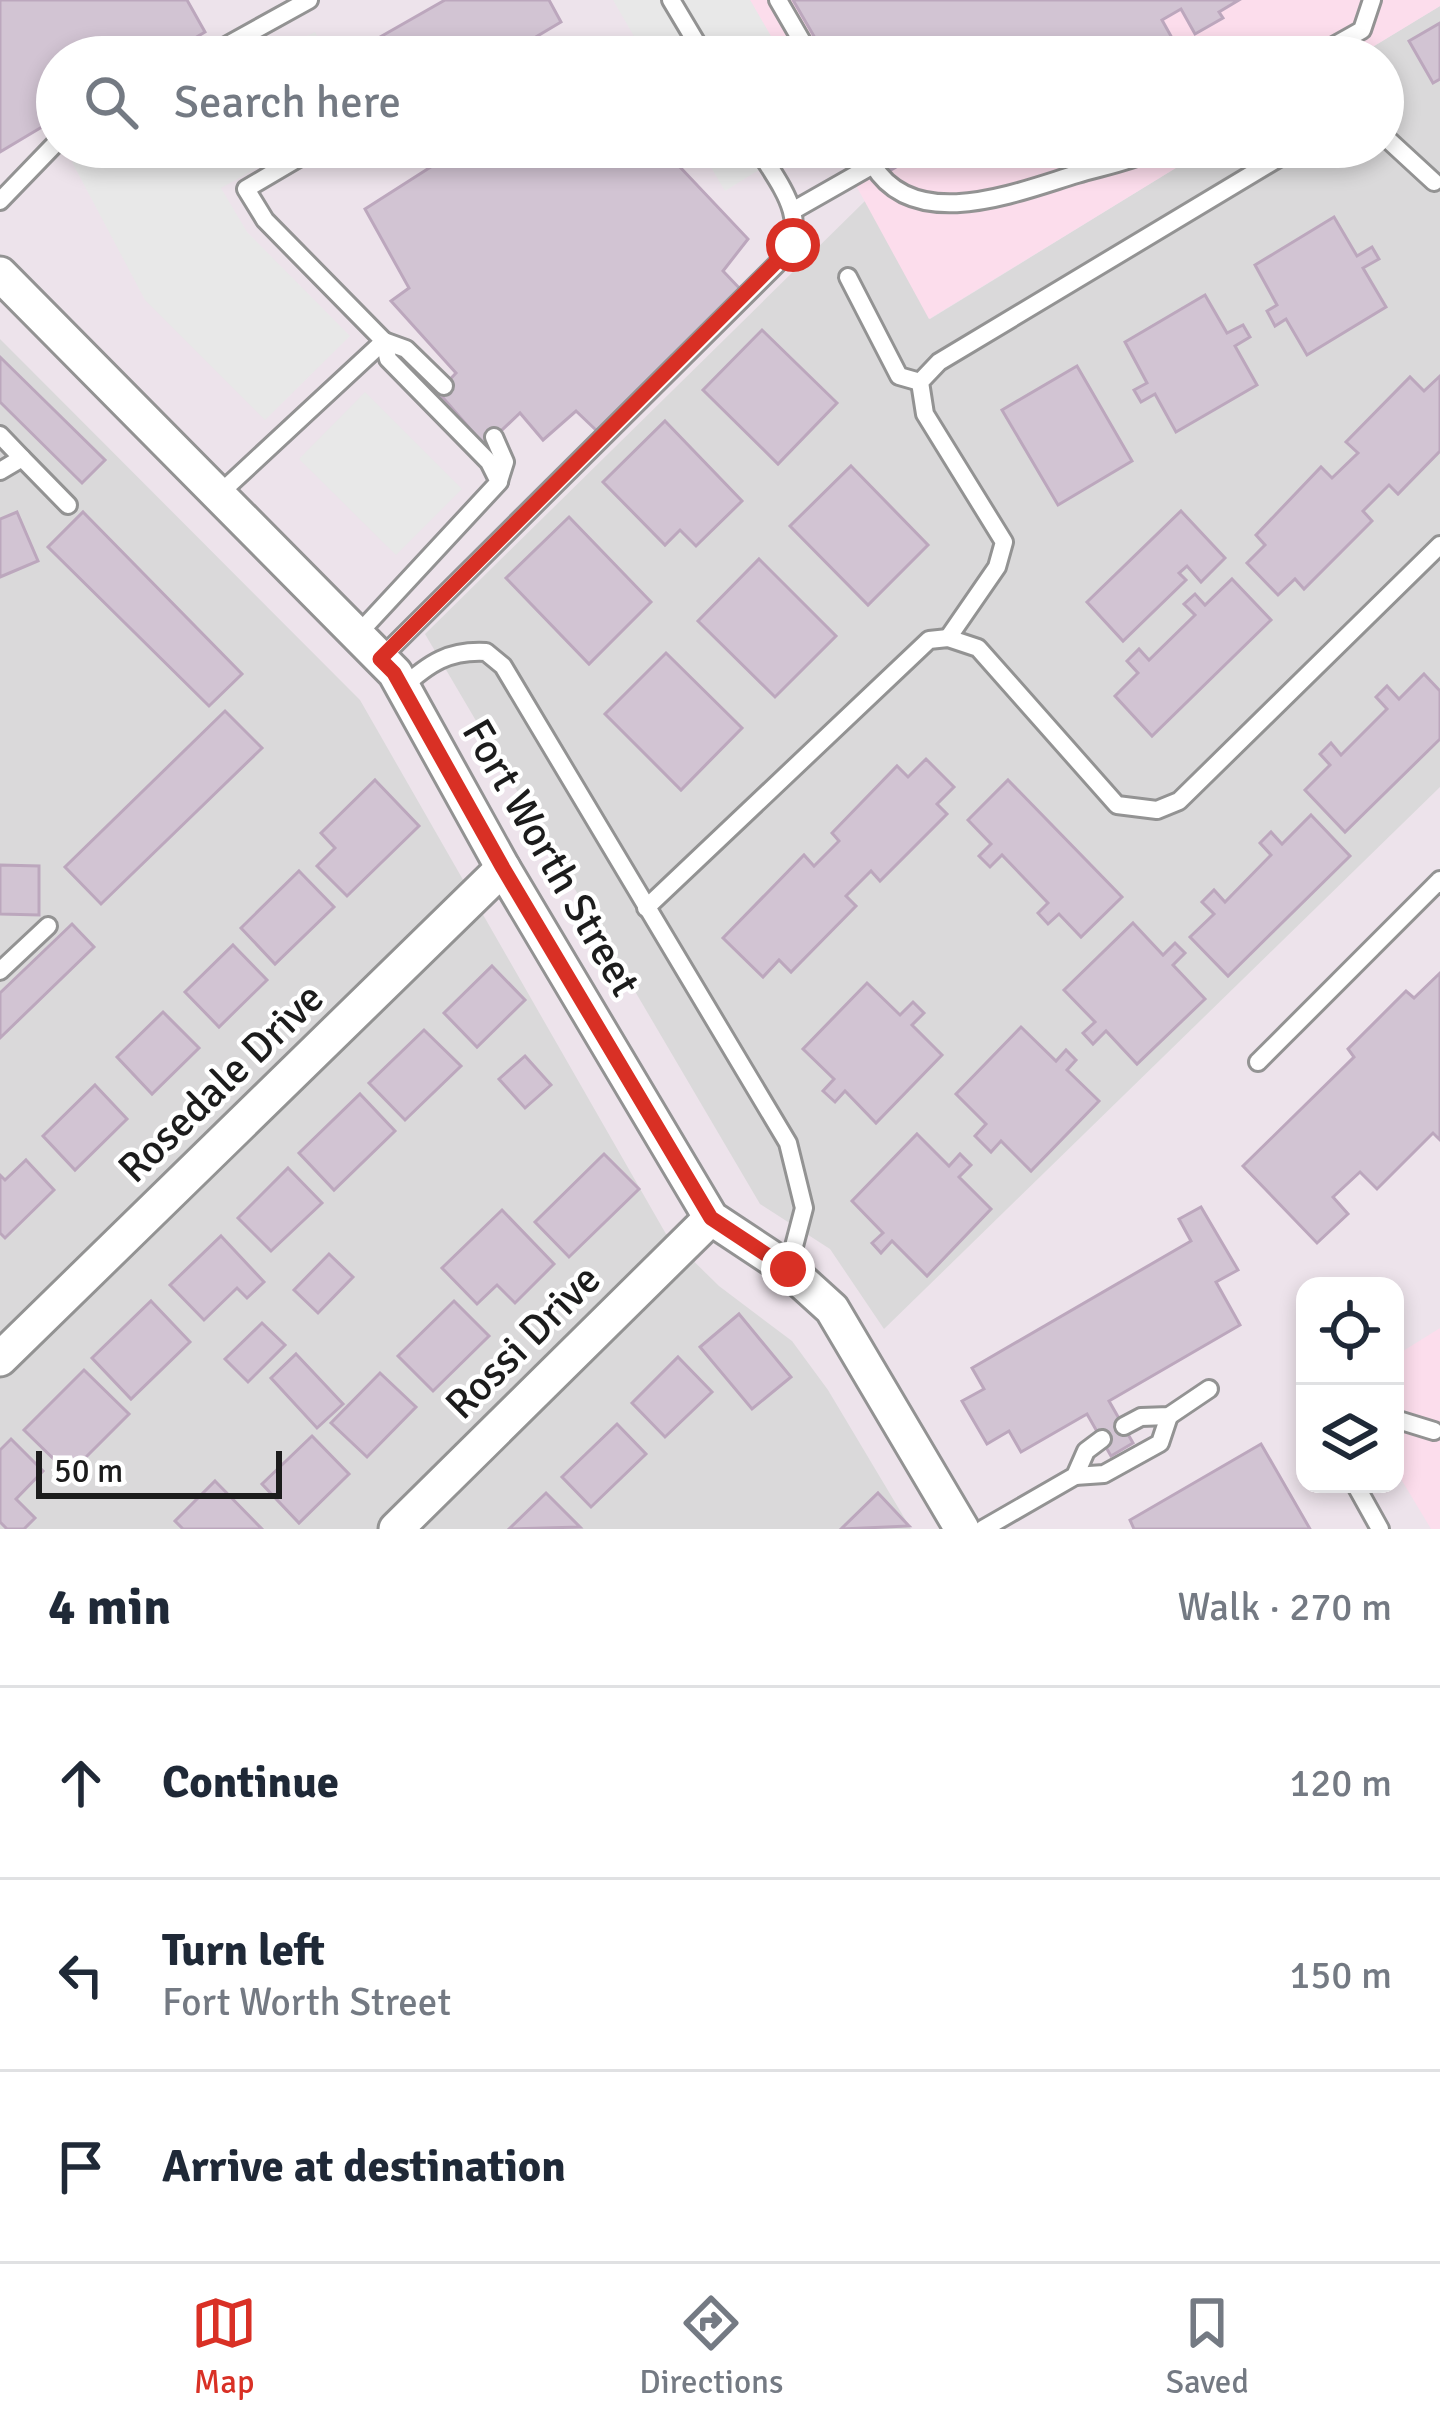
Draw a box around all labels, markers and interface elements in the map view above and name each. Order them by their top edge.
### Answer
search box [36,36,1404,168]
icon: search [78,69,144,135]
text: Search here [174,75,401,130]
route start [766,218,820,272]
street label: Fort Worth Street [451,710,651,1005]
street label: Rosedale Drive [108,972,334,1194]
route end [761,1242,815,1296]
street label: Rossi Drive [435,1254,611,1430]
map controls [1296,1277,1404,1493]
button: locate [1296,1277,1404,1385]
button: layers [1296,1385,1404,1493]
scale bar [36,1445,282,1498]
text: 50 m [54,1451,123,1492]
text: 4 min [48,1576,171,1639]
text: Walk · 270 m [1178,1583,1392,1631]
icon: ahead [48,1750,114,1816]
text: Continue [162,1755,339,1810]
text: 120 m [1289,1759,1392,1807]
text: Turn left [162,1923,325,1978]
icon: left [48,1942,114,2008]
text: 150 m [1289,1951,1392,1999]
text: Fort Worth Street [162,1978,451,2026]
icon: arrive [48,2134,114,2200]
text: Arrive at destination [162,2139,566,2194]
tab: Map [191,2290,257,2403]
tab: Directions [639,2290,784,2403]
tab: Saved [1166,2290,1249,2403]

